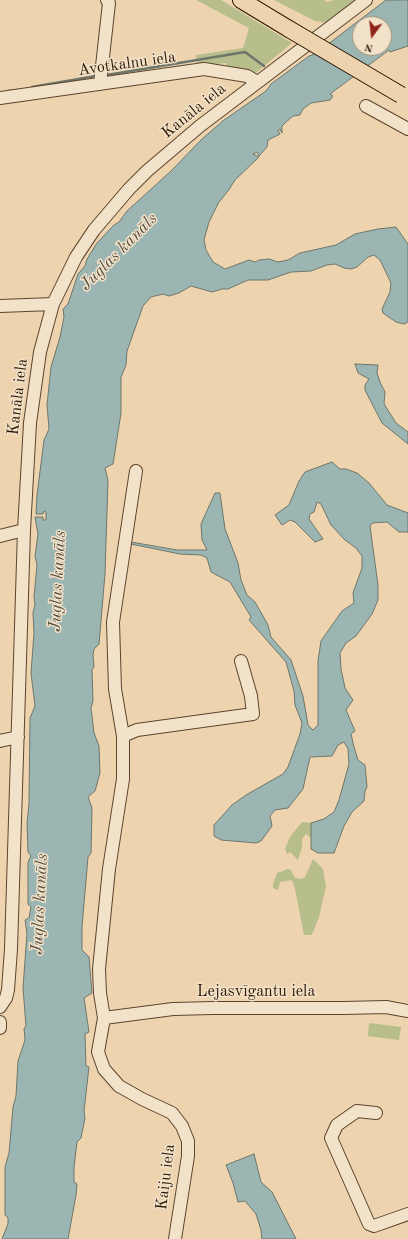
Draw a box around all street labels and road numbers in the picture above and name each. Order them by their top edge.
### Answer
street label: Avotkalnu iela [77,48,177,80]
street label: Kanāla iela [158,79,230,143]
street label: Kanāla iela [4,358,32,436]
street label: Lejasvīgantu iela [197,982,315,1002]
street label: Kaiju iela [152,1143,180,1211]

